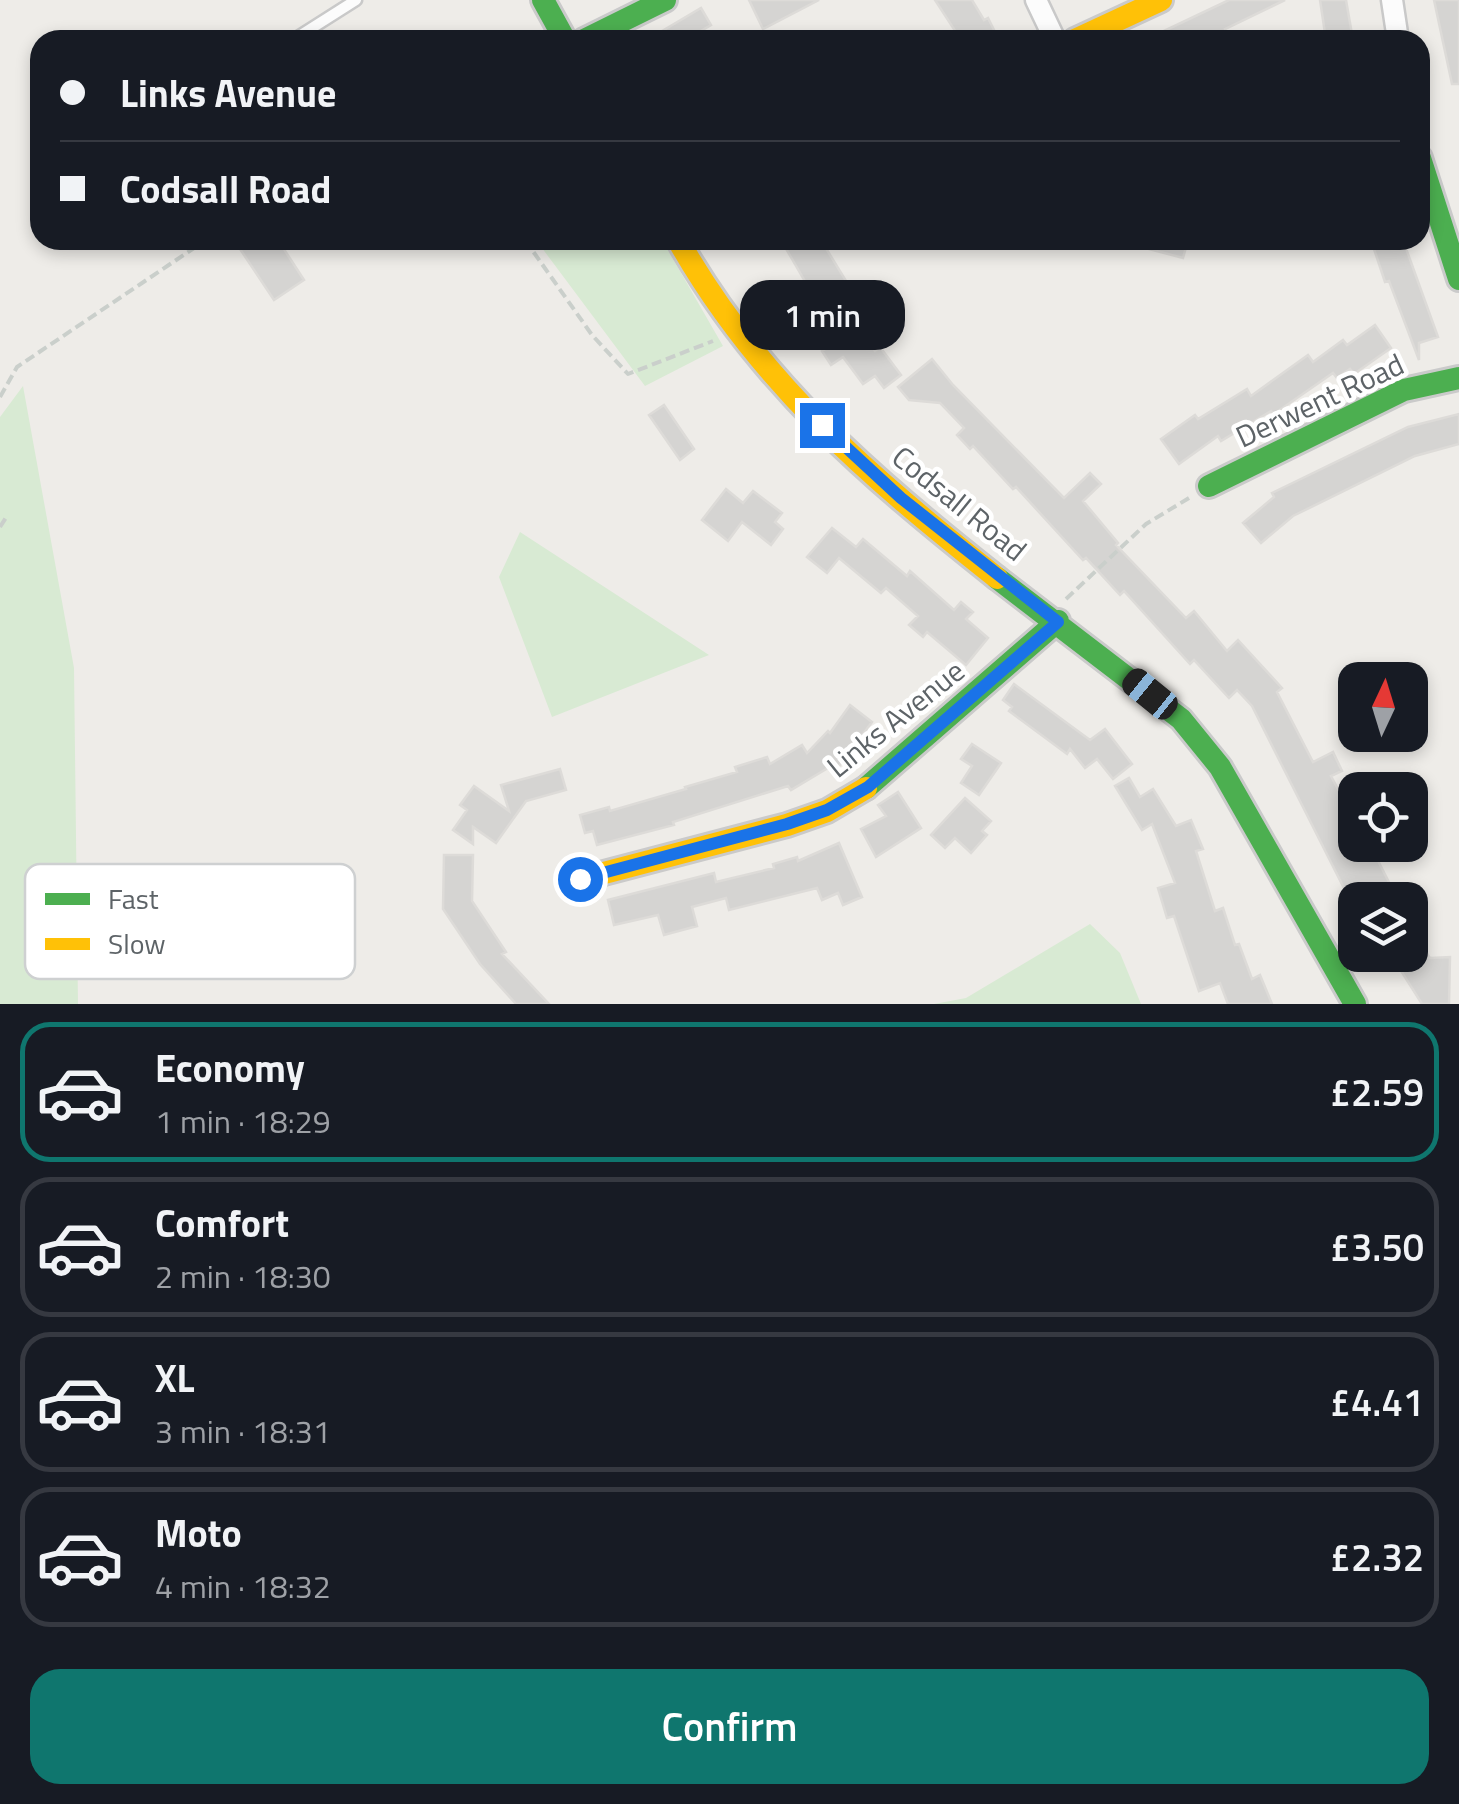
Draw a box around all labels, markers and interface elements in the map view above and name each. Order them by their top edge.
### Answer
text: Links Avenue [120,64,336,122]
text: Codsall Road [120,160,331,218]
callout: 1 min [740,280,904,350]
text: 1 min [784,291,861,339]
street label: Derwent Road [1228,341,1411,459]
route end [800,403,845,448]
street label: Codsall Road [882,434,1037,572]
street label: Links Avenue [816,648,974,788]
north arrow [1338,662,1428,752]
map controls [1338,662,1428,972]
car [1117,663,1183,725]
button: locate [1338,772,1428,862]
route start [558,857,603,902]
legend [25,864,355,979]
text: Fast [108,877,159,920]
button: layers [1338,882,1428,972]
text: Slow [108,922,166,965]
text: Economy [155,1039,305,1097]
icon: car [35,1047,125,1137]
text: £2.59 [1330,1063,1424,1121]
text: 1 min · 18:29 [155,1097,331,1145]
text: Comfort [155,1194,289,1252]
icon: car [35,1202,125,1292]
text: £3.50 [1330,1218,1424,1276]
text: 2 min · 18:30 [155,1252,331,1300]
text: XL [155,1349,195,1407]
icon: car [35,1357,125,1447]
text: £4.41 [1330,1373,1424,1431]
text: 3 min · 18:31 [155,1407,331,1455]
text: Moto [155,1504,242,1562]
icon: car [35,1512,125,1602]
text: £2.32 [1330,1528,1424,1586]
text: 4 min · 18:32 [155,1562,331,1610]
button: Confirm [30,1669,1429,1784]

